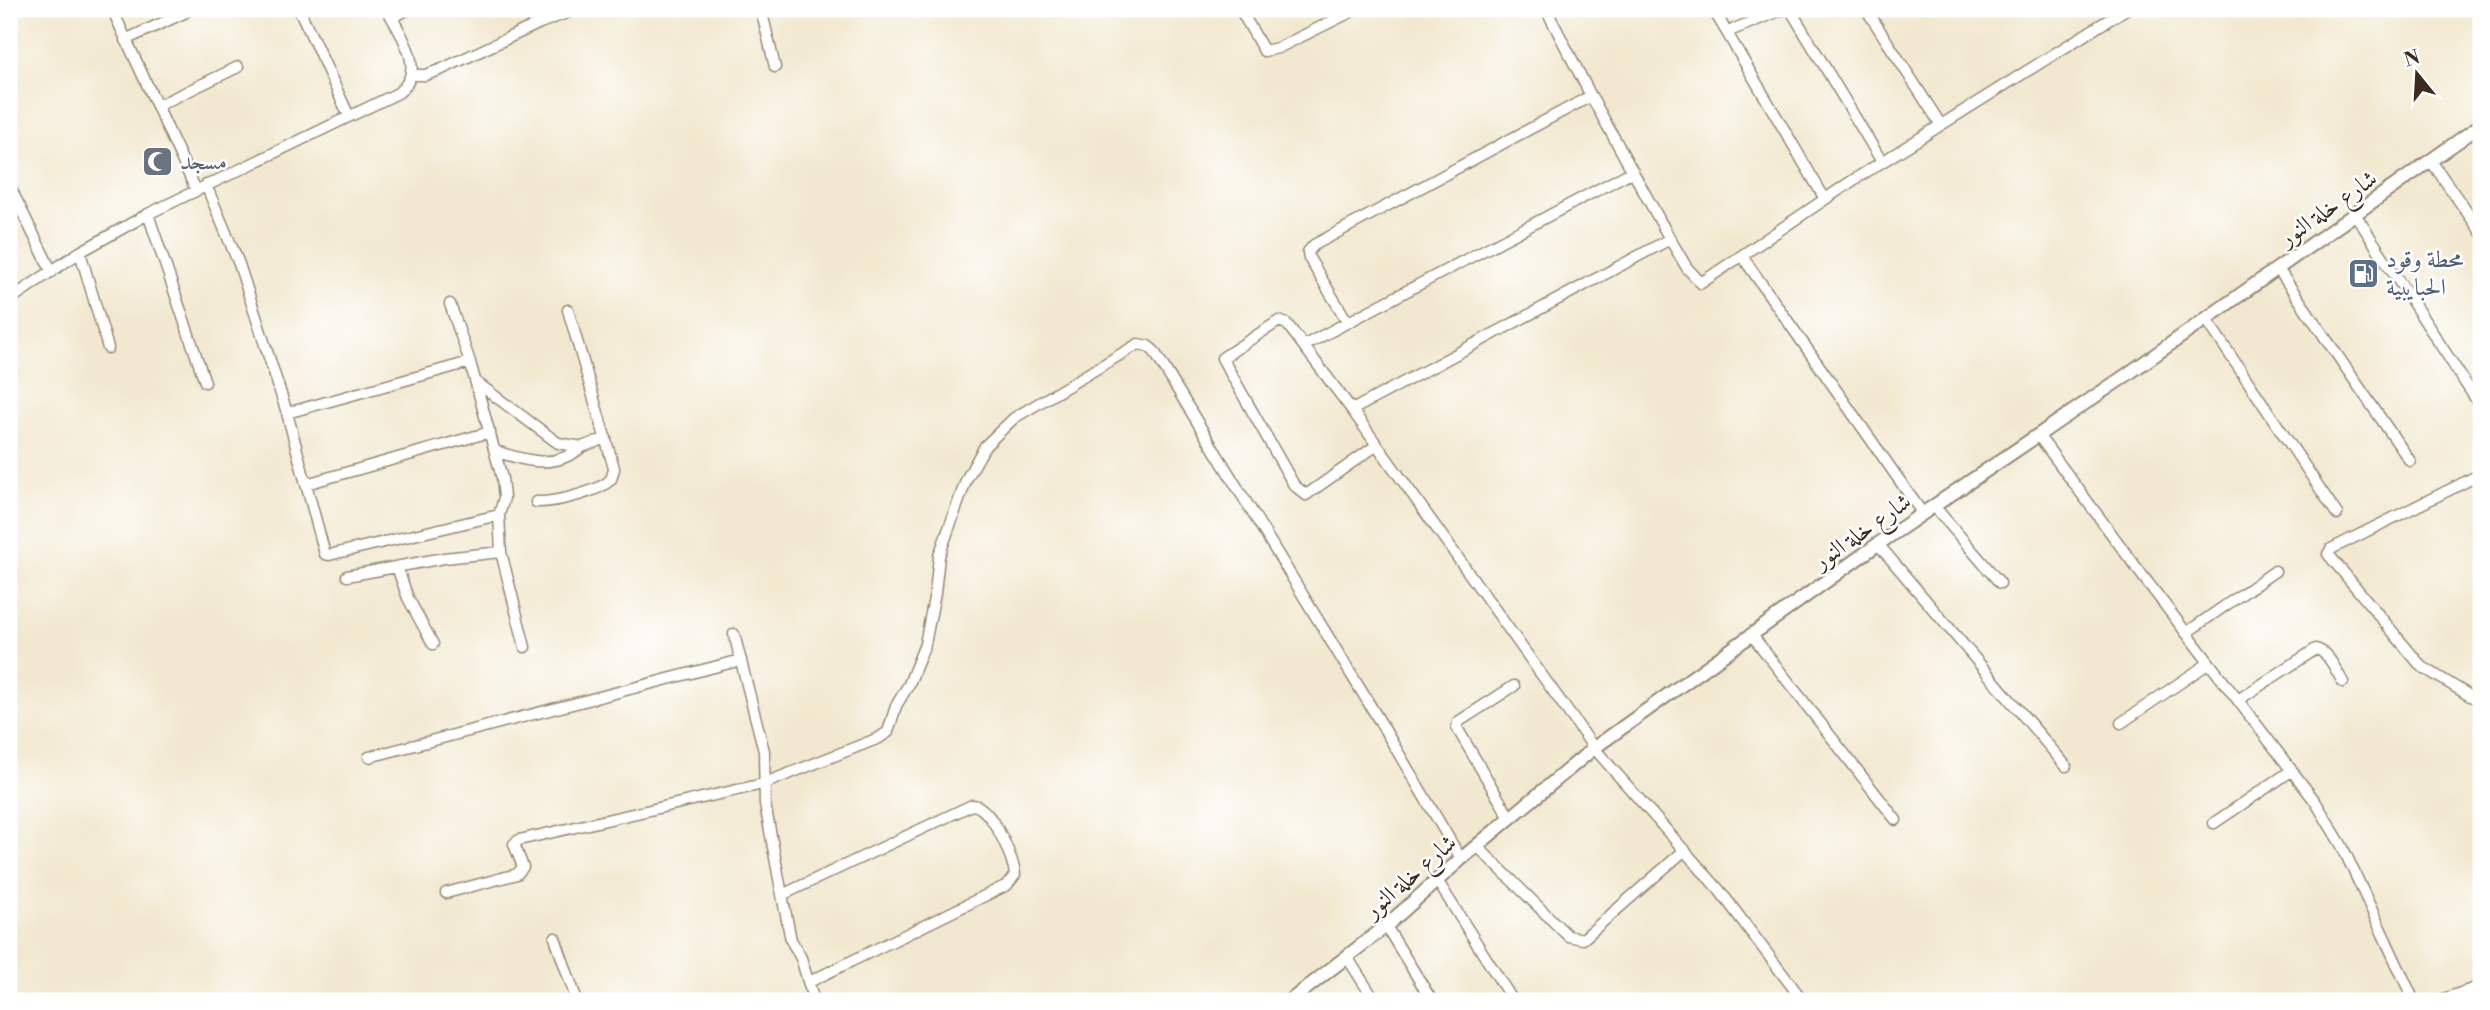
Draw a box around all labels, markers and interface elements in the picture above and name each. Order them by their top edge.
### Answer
north arrow [2382,38,2452,108]
text: N [2401,45,2423,73]
mosque icon: مسجد [140,144,174,178]
place label: مسجد [180,147,227,177]
street label: شارع خلة النور [2272,164,2386,258]
place label: محطة وقود الحبايبية [2386,245,2464,303]
fuel station icon: محطة وقود الحبايبية [2346,256,2380,290]
street label: شارع خلة النور [1806,487,1920,581]
street label: شارع خلة النور [1357,828,1466,930]

